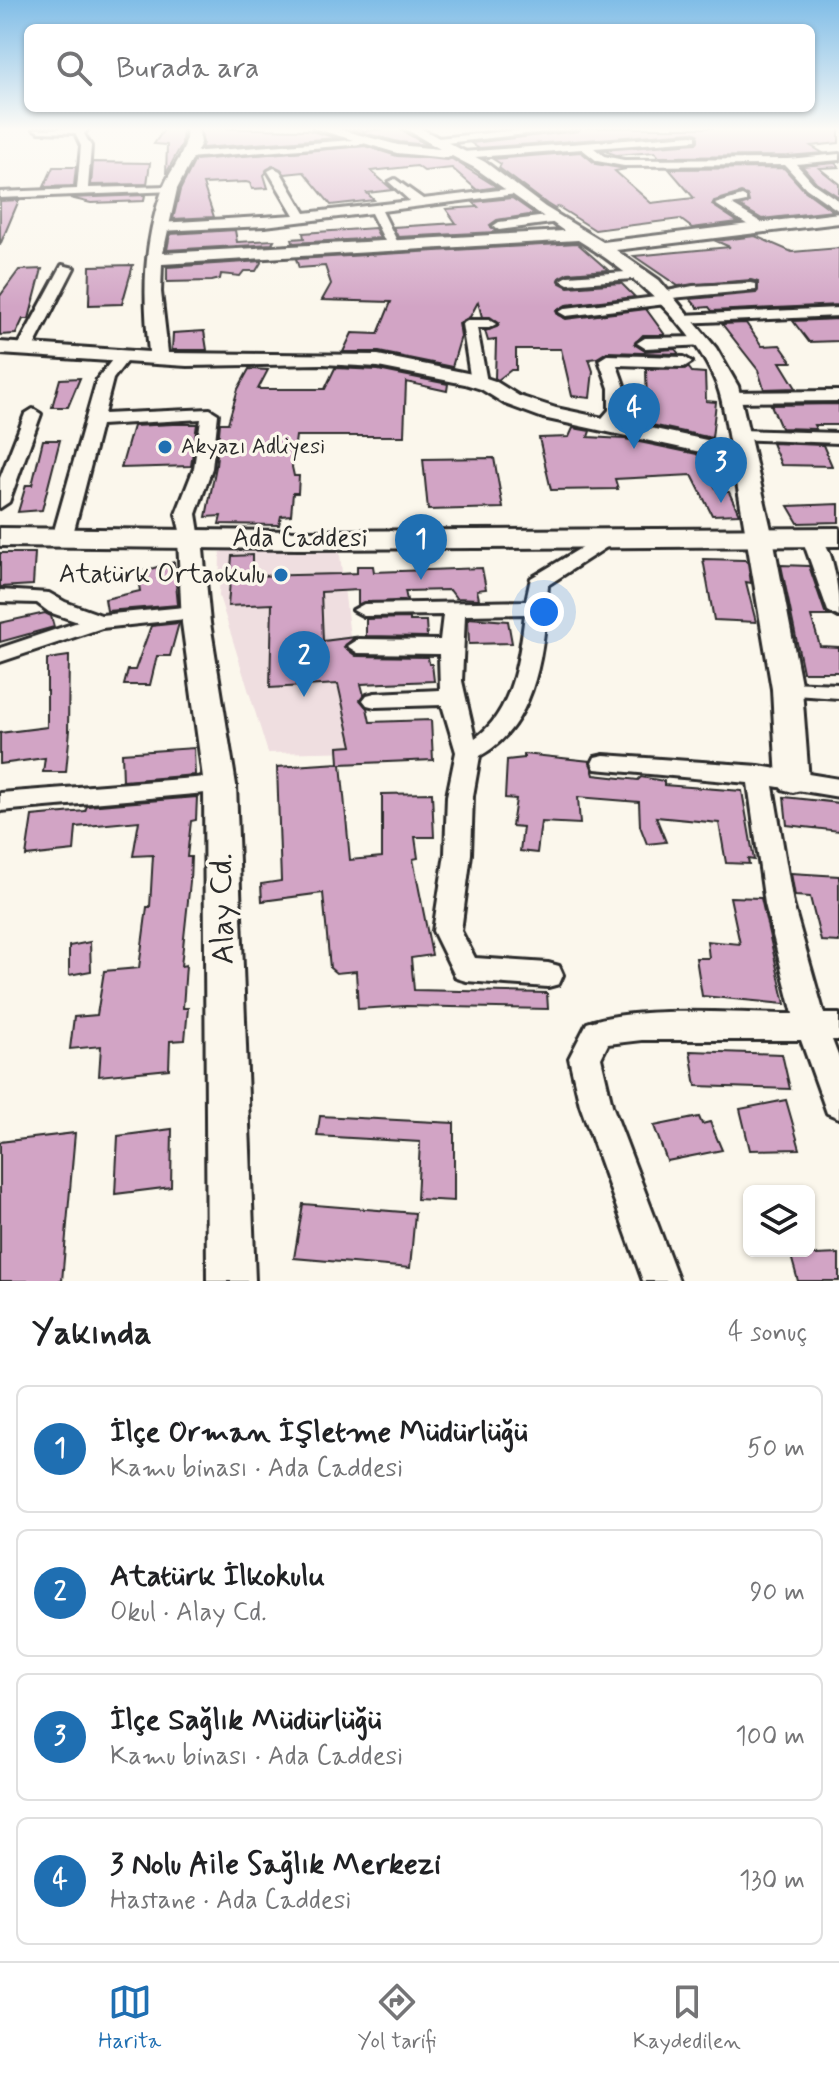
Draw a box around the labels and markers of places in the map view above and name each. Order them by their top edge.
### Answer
pin: 4 [608,383,660,449]
place label: Akyazı Adliyesi [181,433,325,461]
pin: 3 [695,437,747,503]
marker: Akyazı Adliyesi [156,438,174,456]
pin: 1 [395,514,447,580]
place label: Atatürk Ortaokulu [59,558,265,592]
marker: Atatürk Ortaokulu [272,566,290,584]
pin: 2 [278,631,330,697]

